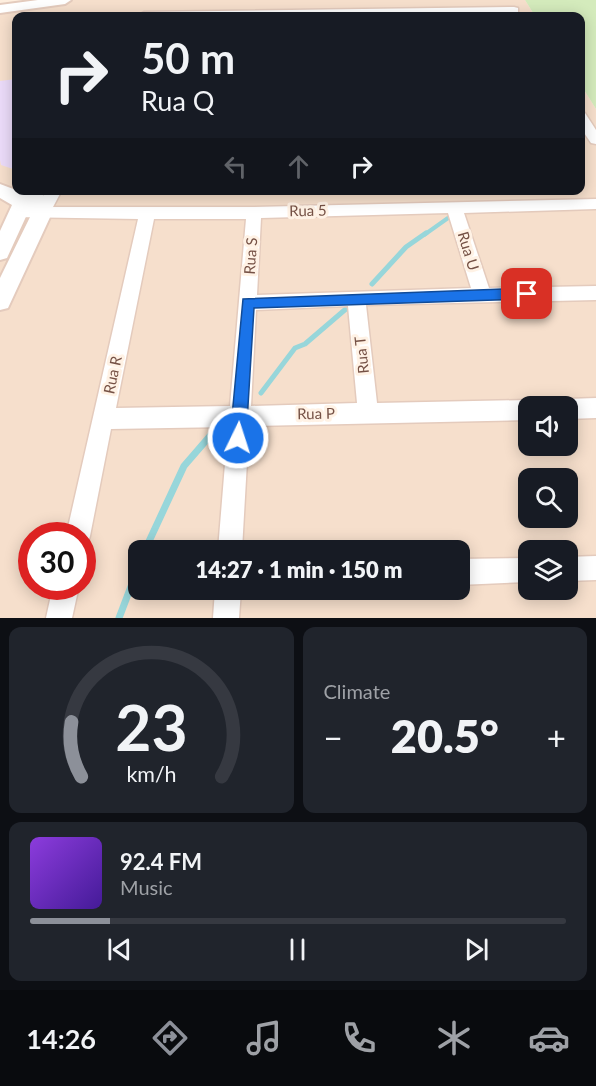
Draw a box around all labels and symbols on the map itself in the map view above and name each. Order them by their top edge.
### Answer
street label: Rua 5 [289,201,327,219]
street label: Rua U [455,229,483,272]
street label: Rua S [240,237,260,275]
pin [501,268,552,319]
street label: Rua T [350,336,372,375]
street label: Rua R [99,354,125,395]
street label: Rua P [297,404,335,422]
position arrow [206,406,270,470]
speed limit sign: 30 [18,522,96,600]

